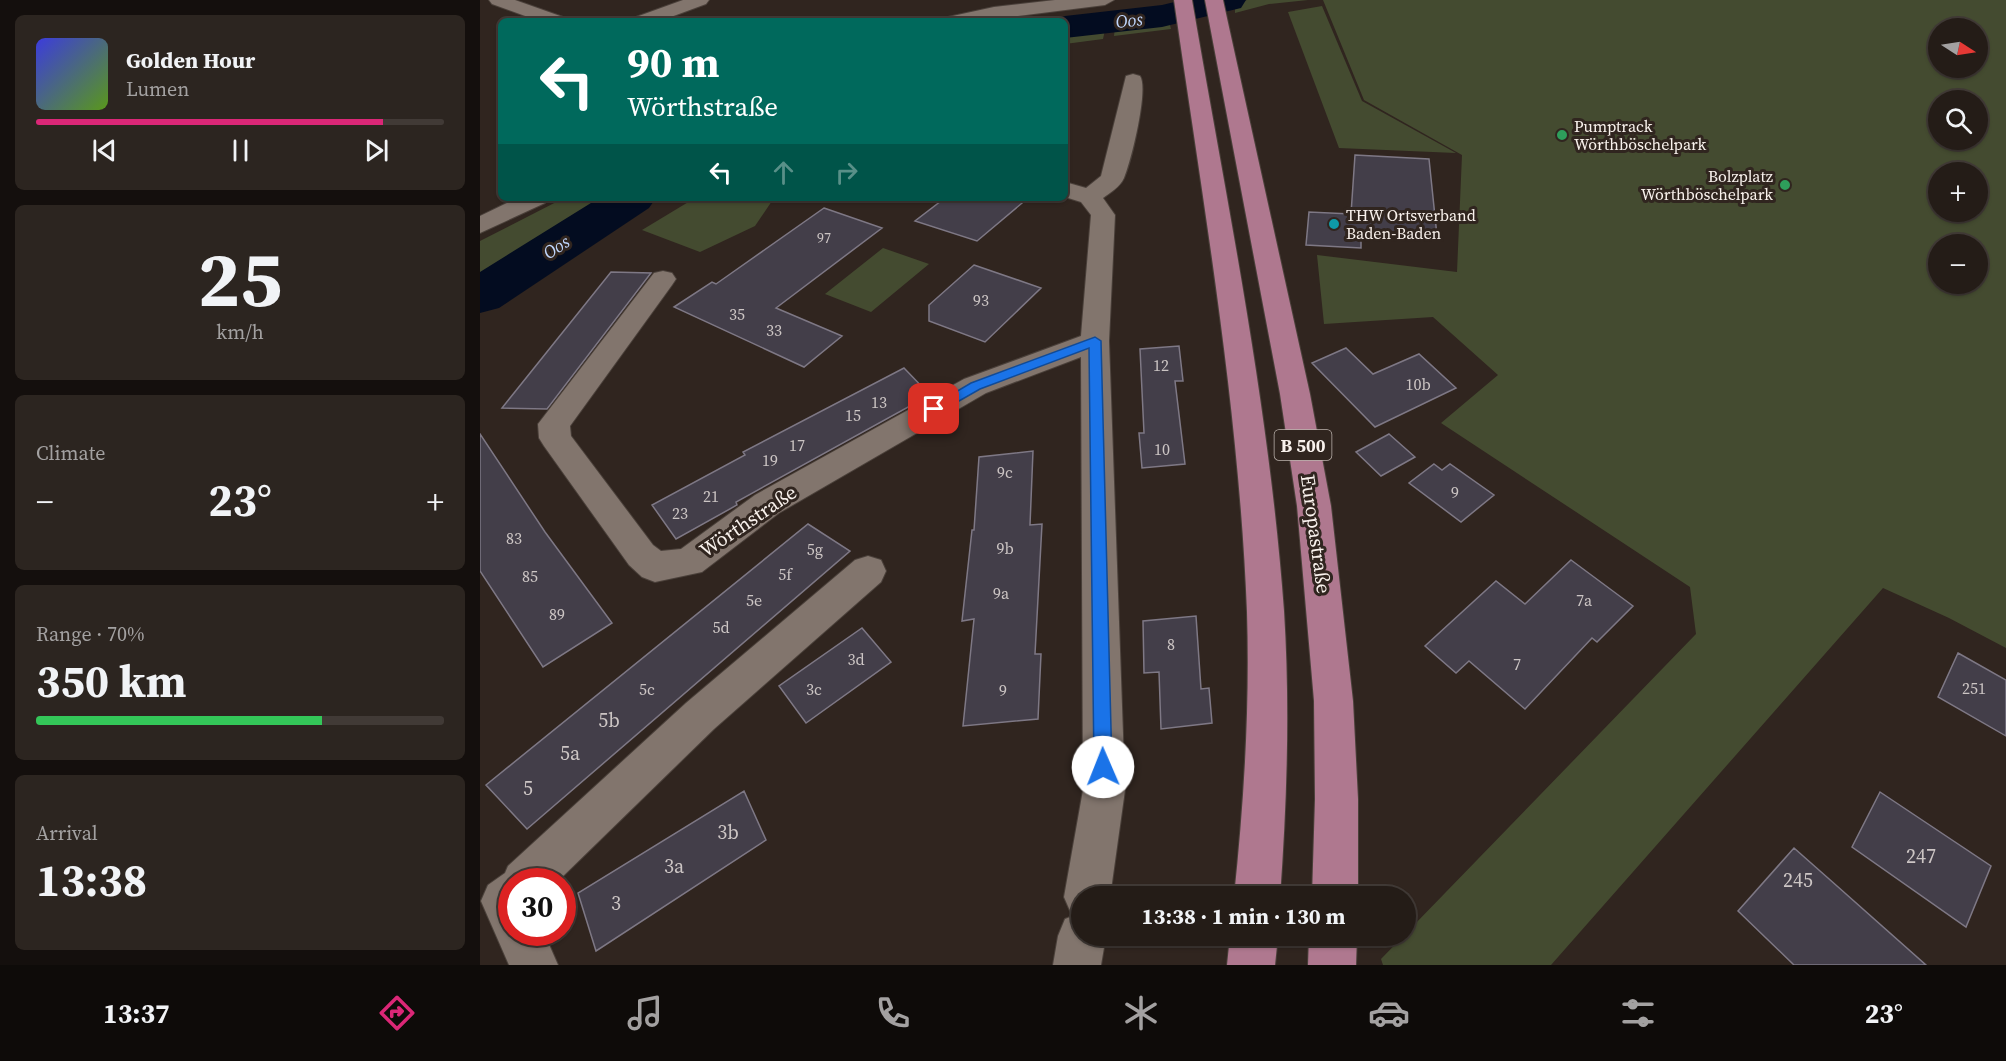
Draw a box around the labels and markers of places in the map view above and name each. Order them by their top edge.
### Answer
place label: Pumptrack Wörthböschelpark [1574,115,1707,155]
marker: Pumptrack Wörthböschelpark [1555,128,1569,142]
place label: Bolzplatz Wörthböschelpark [1641,165,1773,205]
marker: Bolzplatz Wörthböschelpark [1778,178,1792,192]
place label: THW Ortsverband Baden-Baden [1346,204,1476,244]
marker: THW Ortsverband Baden-Baden [1327,217,1341,231]
pin [908,383,959,434]

